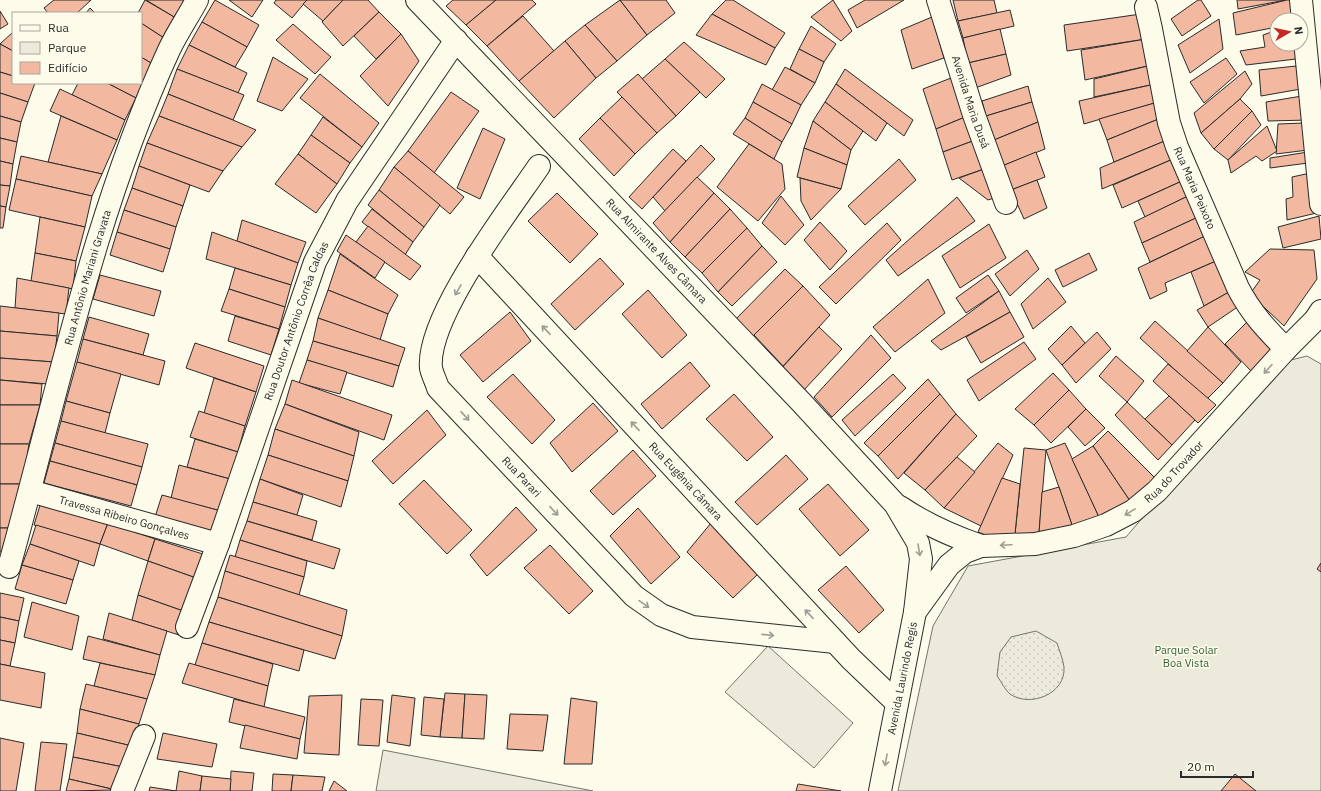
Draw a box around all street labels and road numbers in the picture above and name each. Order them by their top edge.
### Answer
street label: Avenida Maria Dusá [949,54,993,150]
street label: Rua Maria Peixoto [1171,144,1219,231]
street label: Rua Almirante Alves Câmara [603,195,710,307]
street label: Rua Antônio Mariani Gravata [61,208,114,347]
street label: Rua Doutor Antônio Corrêa Caldas [261,239,332,402]
street label: Rua do Trovador [1141,438,1206,506]
street label: Rua Eugênia Câmara [646,439,726,523]
street label: Rua Parari [499,453,544,500]
street label: Travessa Ribeiro Gonçalves [57,493,191,543]
street label: Avenida Laurindo Regis [884,620,920,736]

